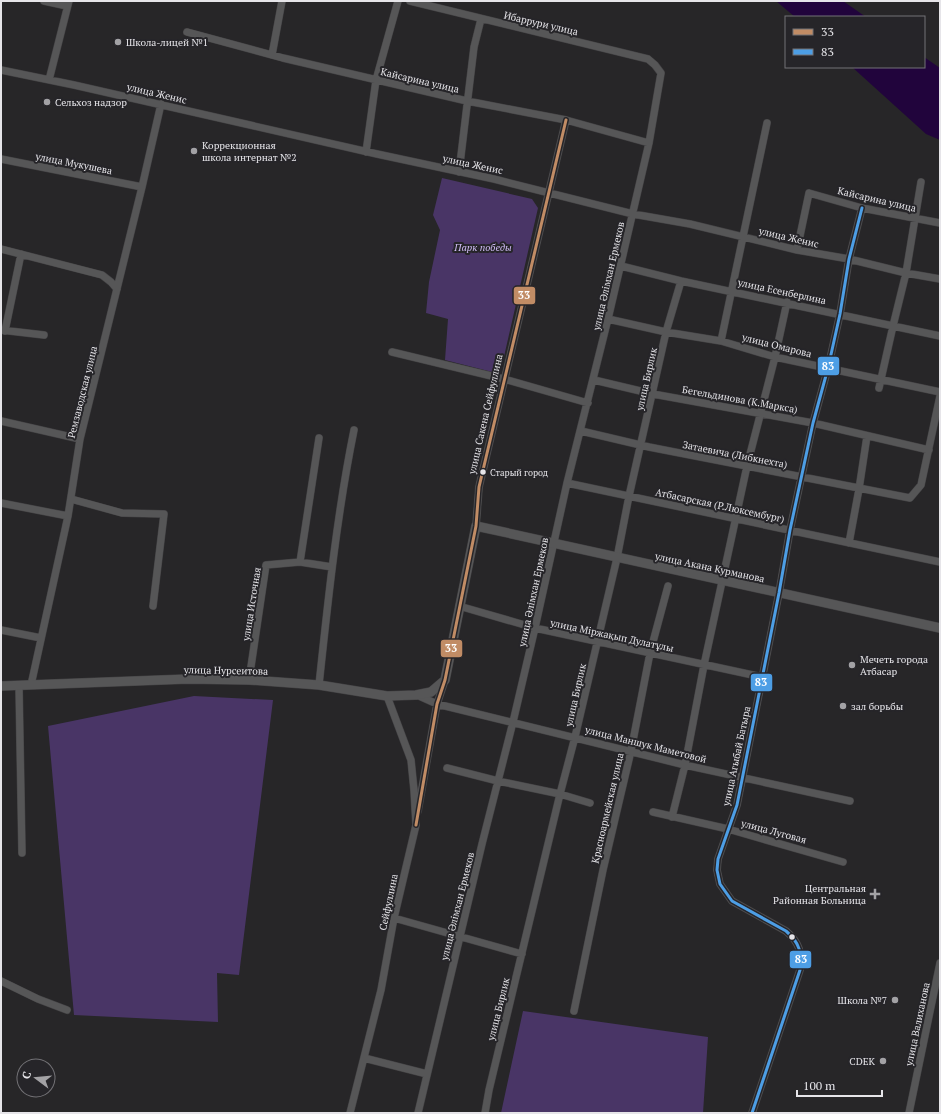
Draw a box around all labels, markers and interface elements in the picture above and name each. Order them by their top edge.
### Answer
street label: Ибаррури улица [502,9,579,38]
legend [785,16,925,68]
text: 33 [821,24,834,39]
place label: Школа-лицей №1 [126,36,208,49]
marker: Школа-лицей №1 [113,37,123,47]
text: 83 [821,44,834,59]
street label: Кайсарина улица [379,65,460,96]
street label: улица Женис [125,80,188,107]
place label: Сельхоз надзор [55,96,127,109]
marker: Сельхоз надзор [42,97,52,107]
place label: Коррекционная школа интернат №2 [202,139,297,164]
marker: Коррекционная школа интернат №2 [189,146,199,156]
street label: улица Мукушева [33,149,113,177]
street label: улица Женис [441,152,504,177]
street label: Кайсарина улица [836,184,917,215]
street label: улица Әлімхан Ермеков [589,220,627,333]
street label: улица Женис [757,224,820,251]
park label: Парк победы [453,241,512,254]
street label: улица Есенберлина [736,276,827,307]
line badge: 33 [513,286,536,305]
text: 33 [518,288,530,302]
street label: улица Омарова [740,330,813,360]
street label: Ремзаводская улица [65,345,100,440]
street label: улица Бирлик [633,346,660,413]
street label: улица Сакена Сейфуллина [465,353,506,476]
line badge: 83 [817,356,840,376]
text: 83 [822,359,834,373]
street label: Бегельдинова (К.Маркса) [681,383,799,416]
street label: Затаевича (Либкнехта) [681,438,788,471]
marker: Старый город [478,467,488,477]
place label: Старый город [490,467,548,479]
street label: Атбасарская (Р.Люксембург) [654,485,786,526]
street label: улица Әлімхан Ермеков [515,536,551,649]
street label: улица Акана Курманова [653,549,766,585]
street label: улица Источная [239,566,264,643]
street label: улица Міржақып Дулатұлы [548,616,675,655]
line badge: 33 [440,639,463,658]
text: 33 [445,641,457,655]
place label: Мечеть города Атбасар [860,653,928,678]
marker: Мечеть города Атбасар [847,660,857,670]
street label: улица Бирлик [562,662,589,729]
street label: улица Нурсеитова [183,663,268,678]
line badge: 83 [750,673,773,692]
text: 83 [755,675,767,689]
place label: зал борьбы [851,700,904,713]
marker: зал борьбы [838,701,848,711]
street label: улица Агыбай Батыра [719,705,753,808]
street label: улица Маншук Маметовой [583,723,708,766]
street label: Красноармейская улица [588,752,627,865]
street label: улица Луговая [739,816,808,846]
street label: улица Әлімхан Ермеков [437,851,477,963]
street label: Сейфуллина [376,873,401,932]
place label: Центральная Районная Больница [773,882,866,907]
marker: Центральная Районная Больница [869,888,881,900]
unlabelled marker [787,932,797,942]
line badge: 83 [789,950,812,969]
text: 83 [795,952,807,966]
street label: улица Бирлик [484,976,513,1043]
street label: улица Валиханова [902,981,933,1068]
place label: Школа №7 [838,994,887,1007]
marker: Школа №7 [890,995,900,1005]
place label: CDEK [849,1055,876,1068]
marker: CDEK [878,1056,888,1066]
north arrow [16,1058,56,1098]
text: С [19,1070,34,1081]
scale bar [797,1072,882,1098]
text: 100 m [803,1078,836,1093]

